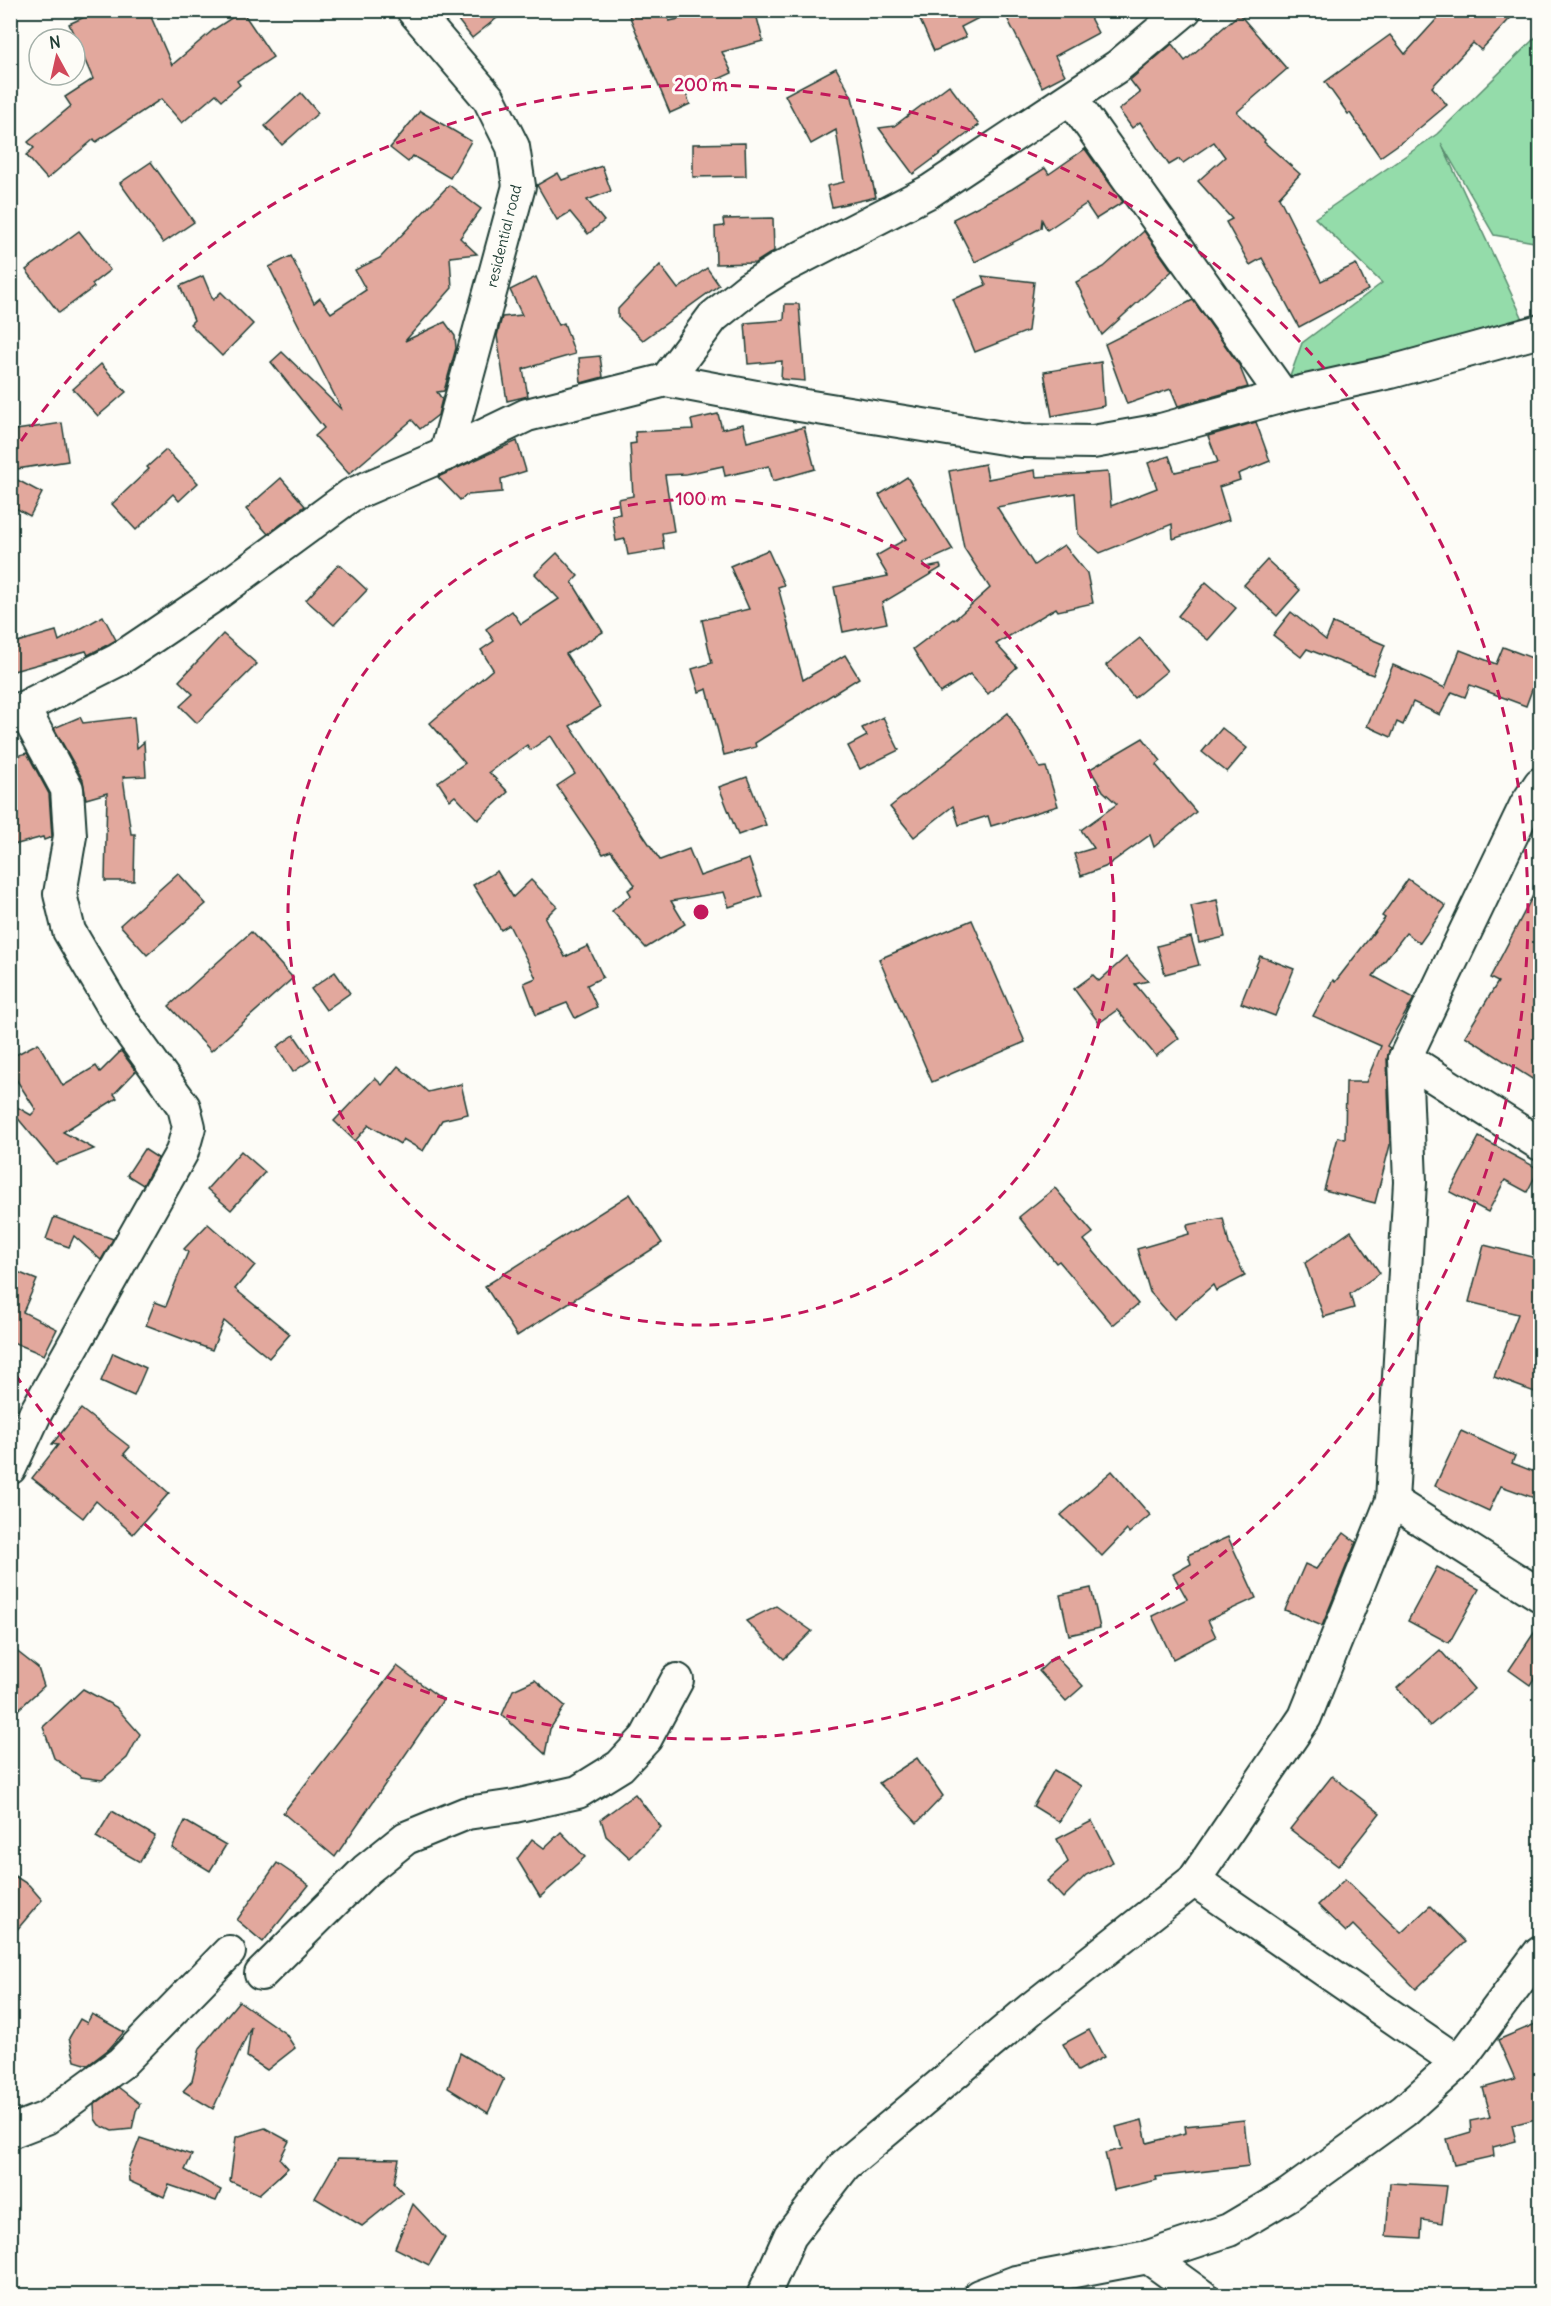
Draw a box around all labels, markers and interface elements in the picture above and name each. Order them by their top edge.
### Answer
north arrow [27,27,87,87]
text: N [48,31,62,53]
text: 200 m [674,73,728,96]
street label: residential road [482,182,525,289]
text: 100 m [676,487,727,510]
centre of rings [691,902,711,922]

